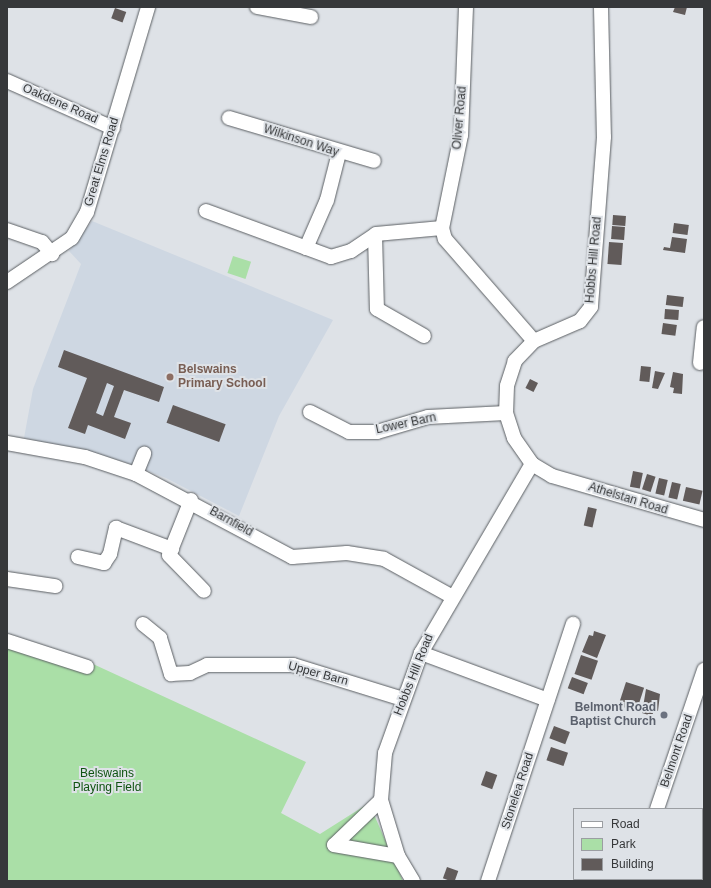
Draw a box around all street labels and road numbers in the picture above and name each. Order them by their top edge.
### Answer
street label: Oakdene Road [20,81,100,127]
street label: Oliver Road [450,86,470,150]
street label: Great Elms Road [82,116,122,208]
street label: Wilkinson Way [262,122,340,160]
street label: Hobbs Hill Road [583,216,605,304]
street label: Lower Barn [374,411,438,437]
street label: Athelstan Road [587,480,669,518]
street label: Barnfield [207,504,255,540]
street label: Hobbs Hill Road [391,632,437,718]
street label: Upper Barn [286,659,350,689]
street label: Belmont Road [658,713,696,789]
street label: Stonelea Road [499,751,537,831]

